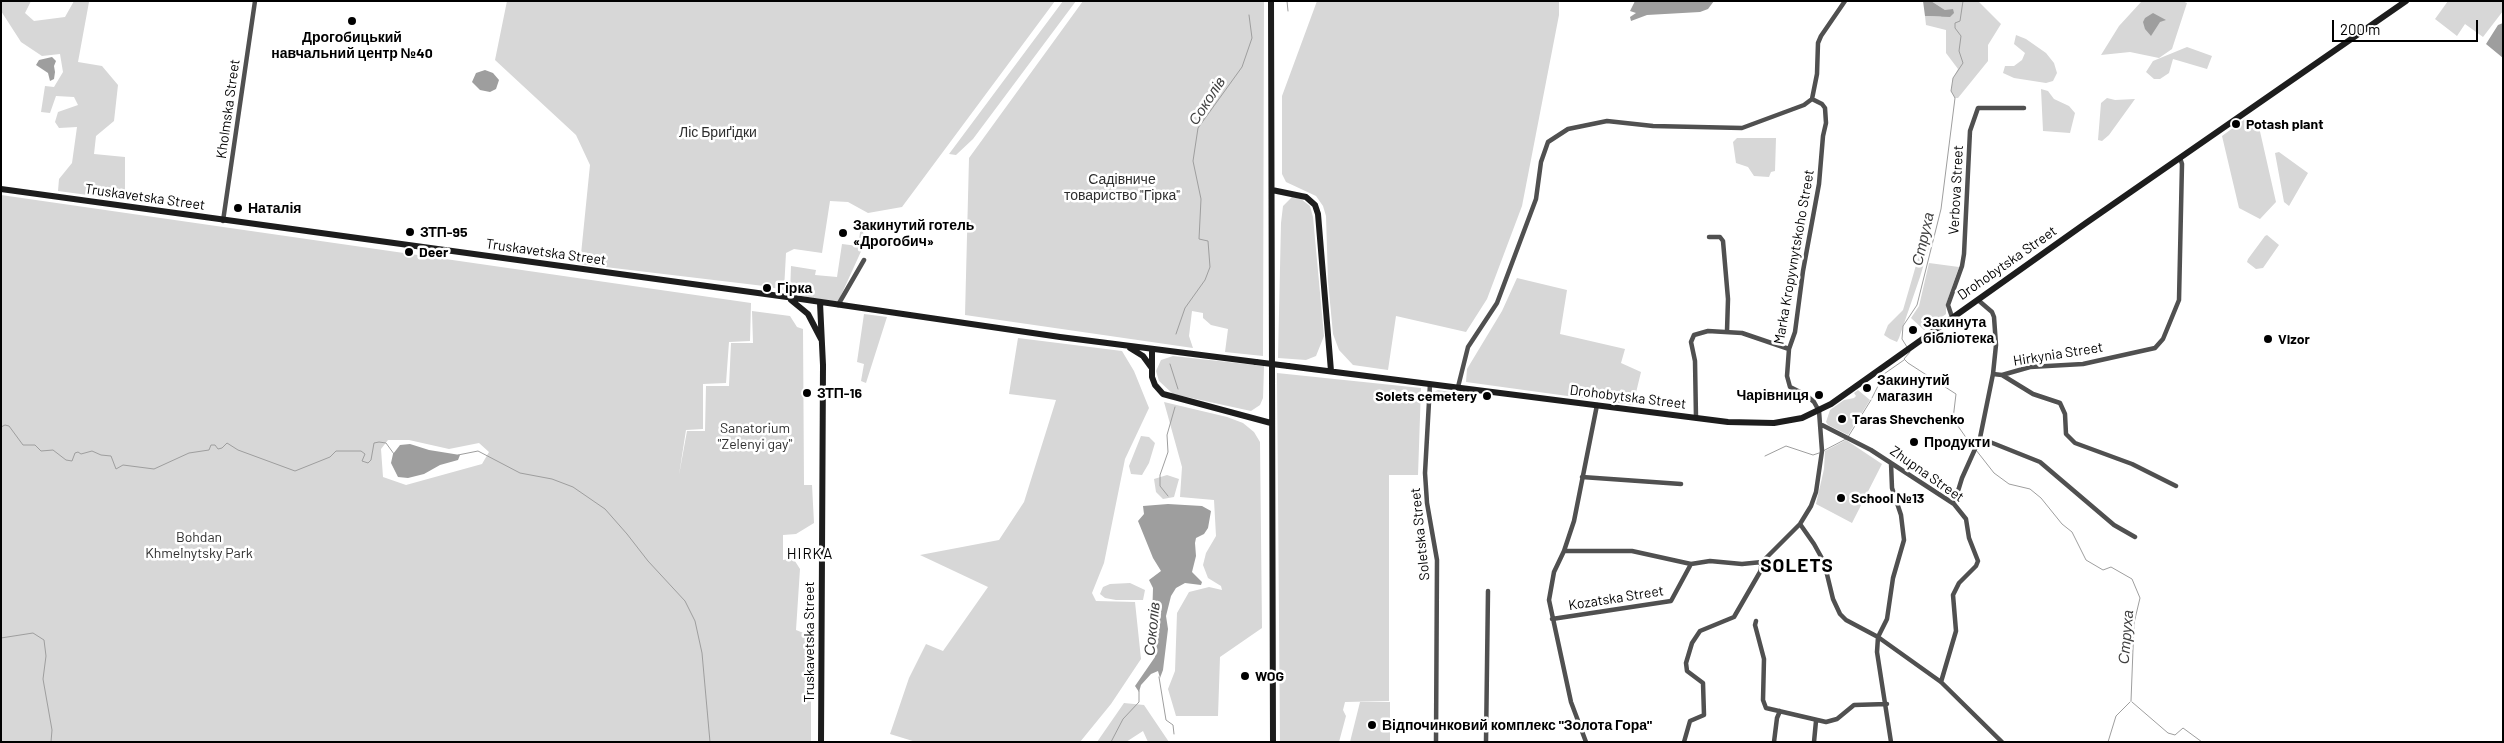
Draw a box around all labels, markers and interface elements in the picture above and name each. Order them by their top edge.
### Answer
scale bar [2334,10,2480,42]
marker: Дрогобицький навчальний центр №40 [346,15,358,27]
text: 200 m [2340,20,2380,38]
place label: Дрогобицький навчальний центр №40 [271,29,433,62]
street label: Kholmska Street [213,58,243,160]
water label: Соколів [1185,73,1229,129]
place label: Potash plant [2246,116,2323,132]
marker: Potash plant [2230,118,2242,130]
park label: Ліс Бриґідки [679,124,757,140]
street label: Verbova Street [1945,145,1967,235]
street label: Marka Kropyvnytskoho Street [1770,168,1818,346]
park label: Садівниче товариство "Гірка" [1064,171,1180,203]
street label: Truskavetska Street [84,180,206,214]
place label: Наталія [248,200,301,216]
marker: Наталія [232,202,244,214]
water label: Струха [1908,211,1938,267]
place label: Закинутий готель «Дрогобич» [853,217,974,250]
street label: Drohobytska Street [1954,222,2060,304]
place label: ЗТП-95 [420,224,468,240]
marker: ЗТП-95 [404,226,416,238]
marker: Закинутий готель «Дрогобич» [837,227,849,239]
street label: Truskavetska Street [485,235,607,269]
place label: Deer [419,244,448,260]
marker: Deer [403,246,415,258]
place label: Гірка [777,280,812,296]
marker: Гірка [761,282,773,294]
place label: Закинута бібліотека [1923,314,1994,347]
marker: Закинута бібліотека [1907,324,1919,336]
place label: Vizor [2278,331,2310,347]
marker: Vizor [2262,333,2274,345]
street label: Hirkynia Street [2012,339,2104,369]
place label: Закинутий магазин [1877,372,1950,404]
street label: Drohobytska Street [1569,382,1687,412]
marker: Закинутий магазин [1861,382,1873,394]
place label: ЗТП-16 [817,385,862,401]
marker: ЗТП-16 [801,387,813,399]
place label: Чарівниця [1736,387,1809,403]
place label: Solets cemetery [1375,388,1477,404]
marker: Чарівниця [1813,389,1825,401]
marker: Solets cemetery [1481,390,1493,402]
place label: Taras Shevchenko [1852,411,1965,427]
marker: Taras Shevchenko [1836,413,1848,425]
park label: Sanatorium "Zelenyi gay" [718,420,792,452]
place label: Продукти [1924,434,1990,450]
marker: Продукти [1908,436,1920,448]
street label: Zhupna Street [1887,442,1967,506]
street label: Soletska Street [1407,487,1433,581]
place label: School №13 [1851,490,1924,506]
marker: School №13 [1835,492,1847,504]
park label: Bohdan Khmelnytsky Park [145,529,253,562]
district label: HIRKA [786,545,834,563]
district label: SOLETS [1760,555,1834,577]
street label: Truskavetska Street [801,581,817,703]
street label: Kozatska Street [1567,582,1665,614]
water label: Соколів [1140,601,1164,657]
water label: Струха [2115,609,2137,665]
place label: WOG [1255,668,1284,684]
marker: WOG [1239,670,1251,682]
place label: Відпочинковий комплекс "Золота Гора" [1382,717,1652,733]
marker: Відпочинковий комплекс "Золота Гора" [1366,719,1378,731]

